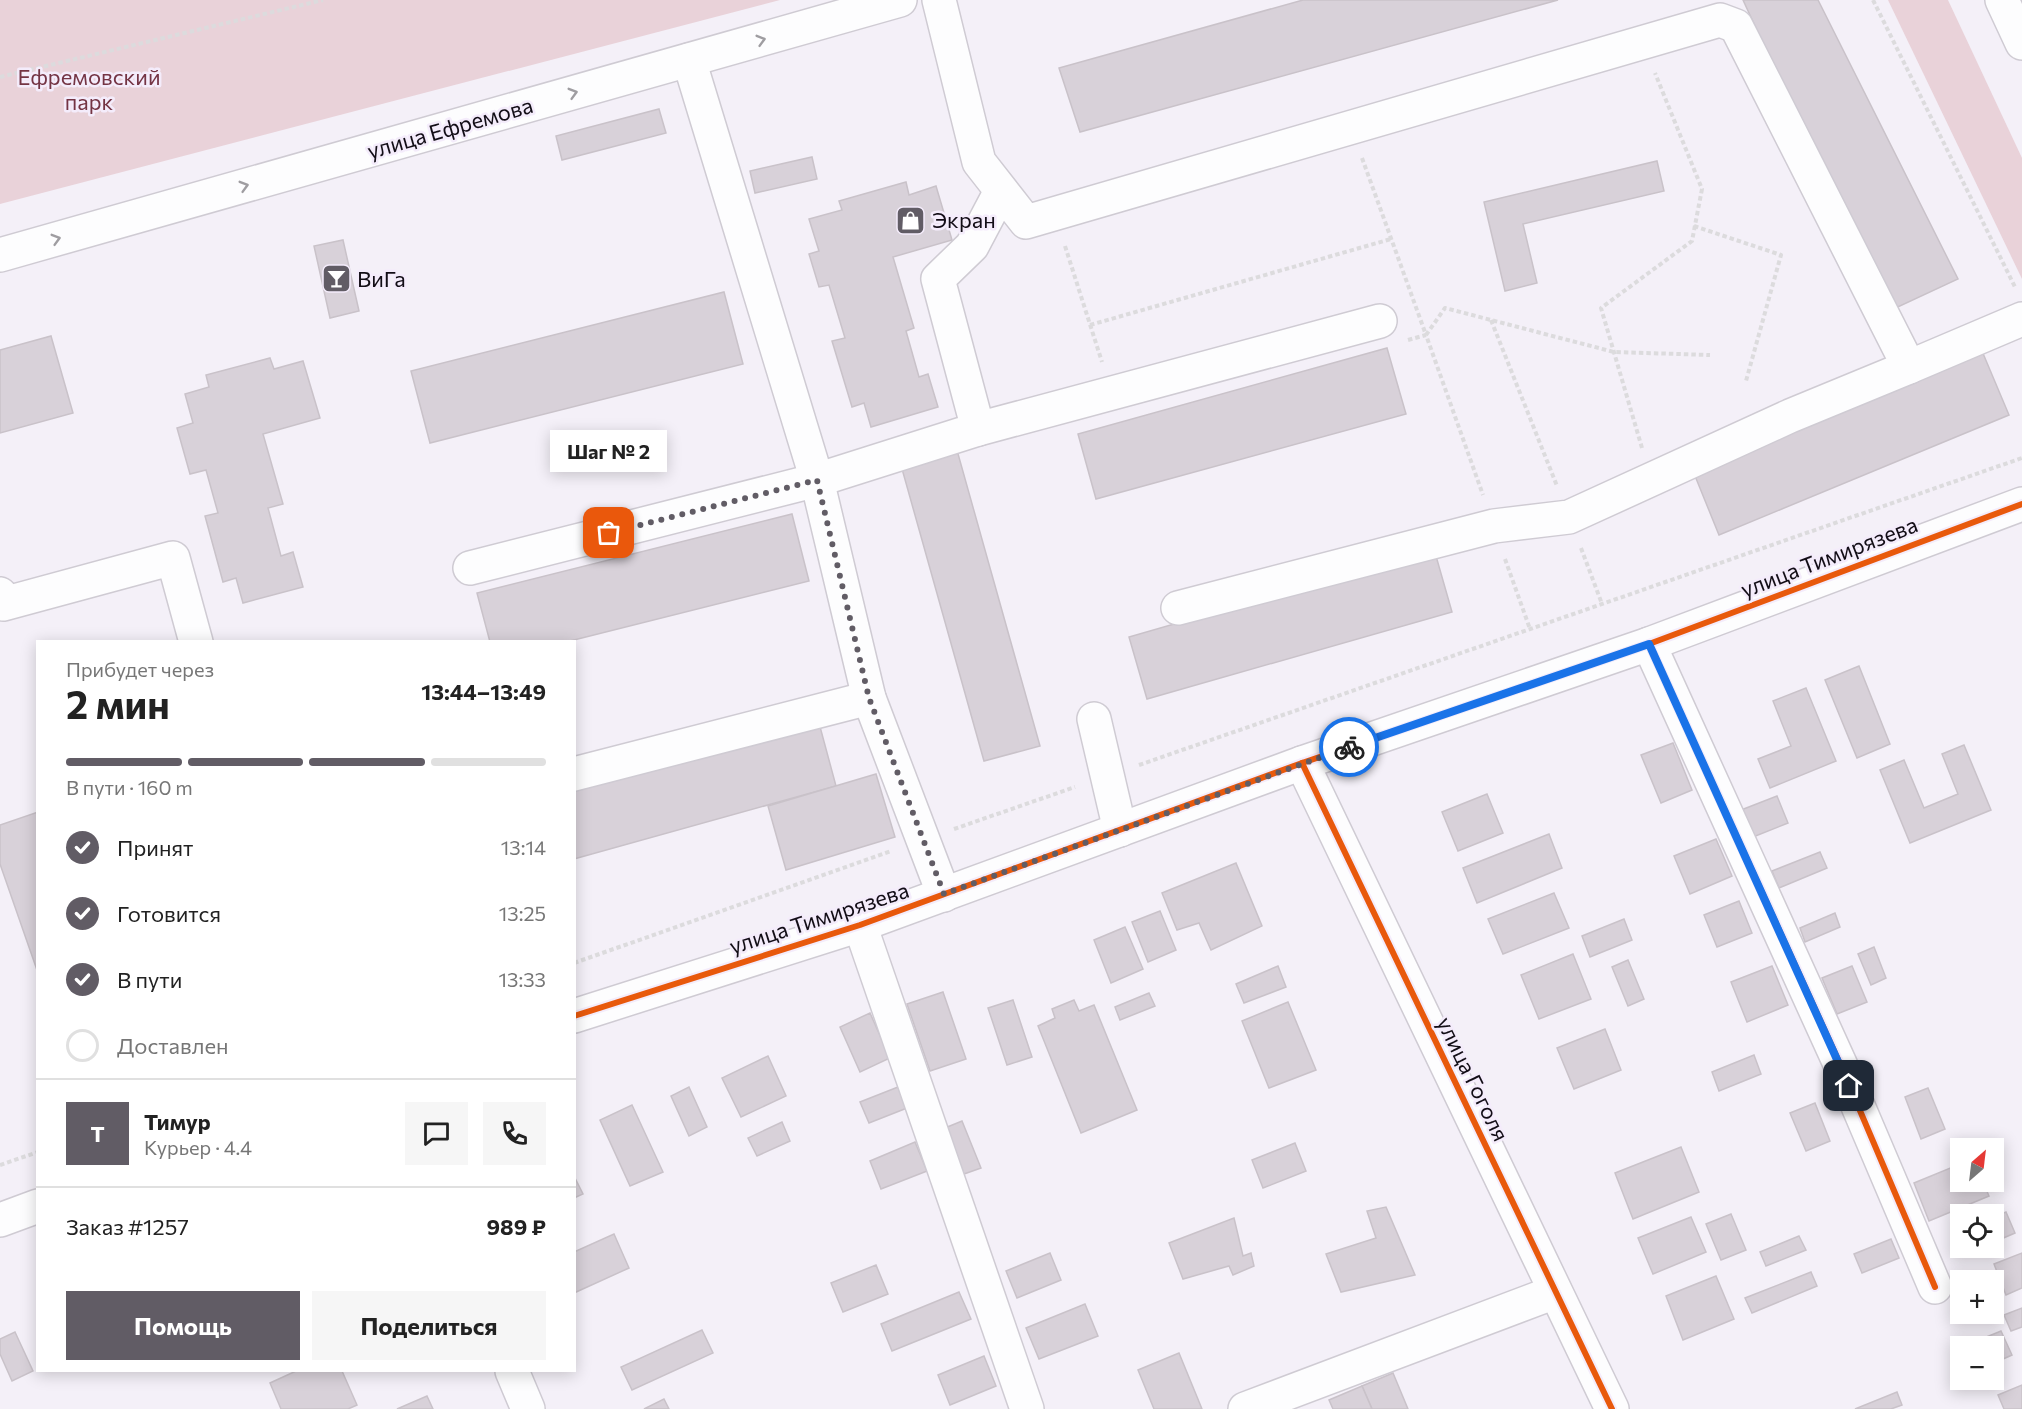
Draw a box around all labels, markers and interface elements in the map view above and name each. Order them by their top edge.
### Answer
one-way arrow [755,35,766,47]
park label: Ефремовский парк [17,63,161,115]
one-way arrow [567,88,578,100]
street label: улица Ефремова [364,91,536,164]
one-way arrow [238,181,249,193]
shop icon: Экран [895,204,927,236]
place label: Экран [932,206,996,233]
one-way arrow [50,234,61,246]
bar icon: ВиГа [320,263,352,295]
place label: ВиГа [357,265,406,292]
callout: Шаг № 2 [550,431,668,473]
text: Шаг № 2 [567,439,650,463]
pin [583,507,634,558]
street label: улица Тимирязева [1737,510,1921,603]
icon: bag [592,516,625,549]
text: Прибудет через [66,657,214,681]
text: 13:44–13:49 [421,678,546,705]
text: 2 мин [66,679,170,727]
courier [1319,717,1379,777]
icon: bike [1333,731,1366,764]
text: В пути · 160 m [66,775,193,799]
icon: check [66,831,99,864]
text: Принят [117,834,193,861]
text: 13:14 [501,835,546,859]
street label: улица Тимирязева [726,876,912,959]
icon: check [66,897,99,930]
text: Готовится [117,900,221,927]
text: 13:25 [499,901,546,925]
icon: check [66,963,99,996]
text: В пути [117,966,182,993]
text: 13:33 [499,967,546,991]
street label: улица Гоголя [1432,1012,1515,1145]
text: Доставлен [117,1032,229,1059]
pin [1823,1060,1874,1111]
icon: home [1832,1069,1865,1102]
button: chat [405,1102,468,1165]
button: phone [483,1102,546,1165]
text: Тимур [144,1108,211,1135]
text: Т [90,1120,105,1147]
text: Курьер · 4.4 [144,1135,252,1159]
north arrow [1950,1138,2004,1192]
map controls [1950,1138,2004,1390]
button: locate [1950,1204,2004,1258]
text: Заказ #1257 [66,1213,189,1240]
text: 989 ₽ [487,1213,546,1240]
button: + [1950,1270,2004,1324]
button: Помощь [66,1291,300,1360]
button: Поделиться [312,1291,546,1360]
button: − [1950,1336,2004,1390]

